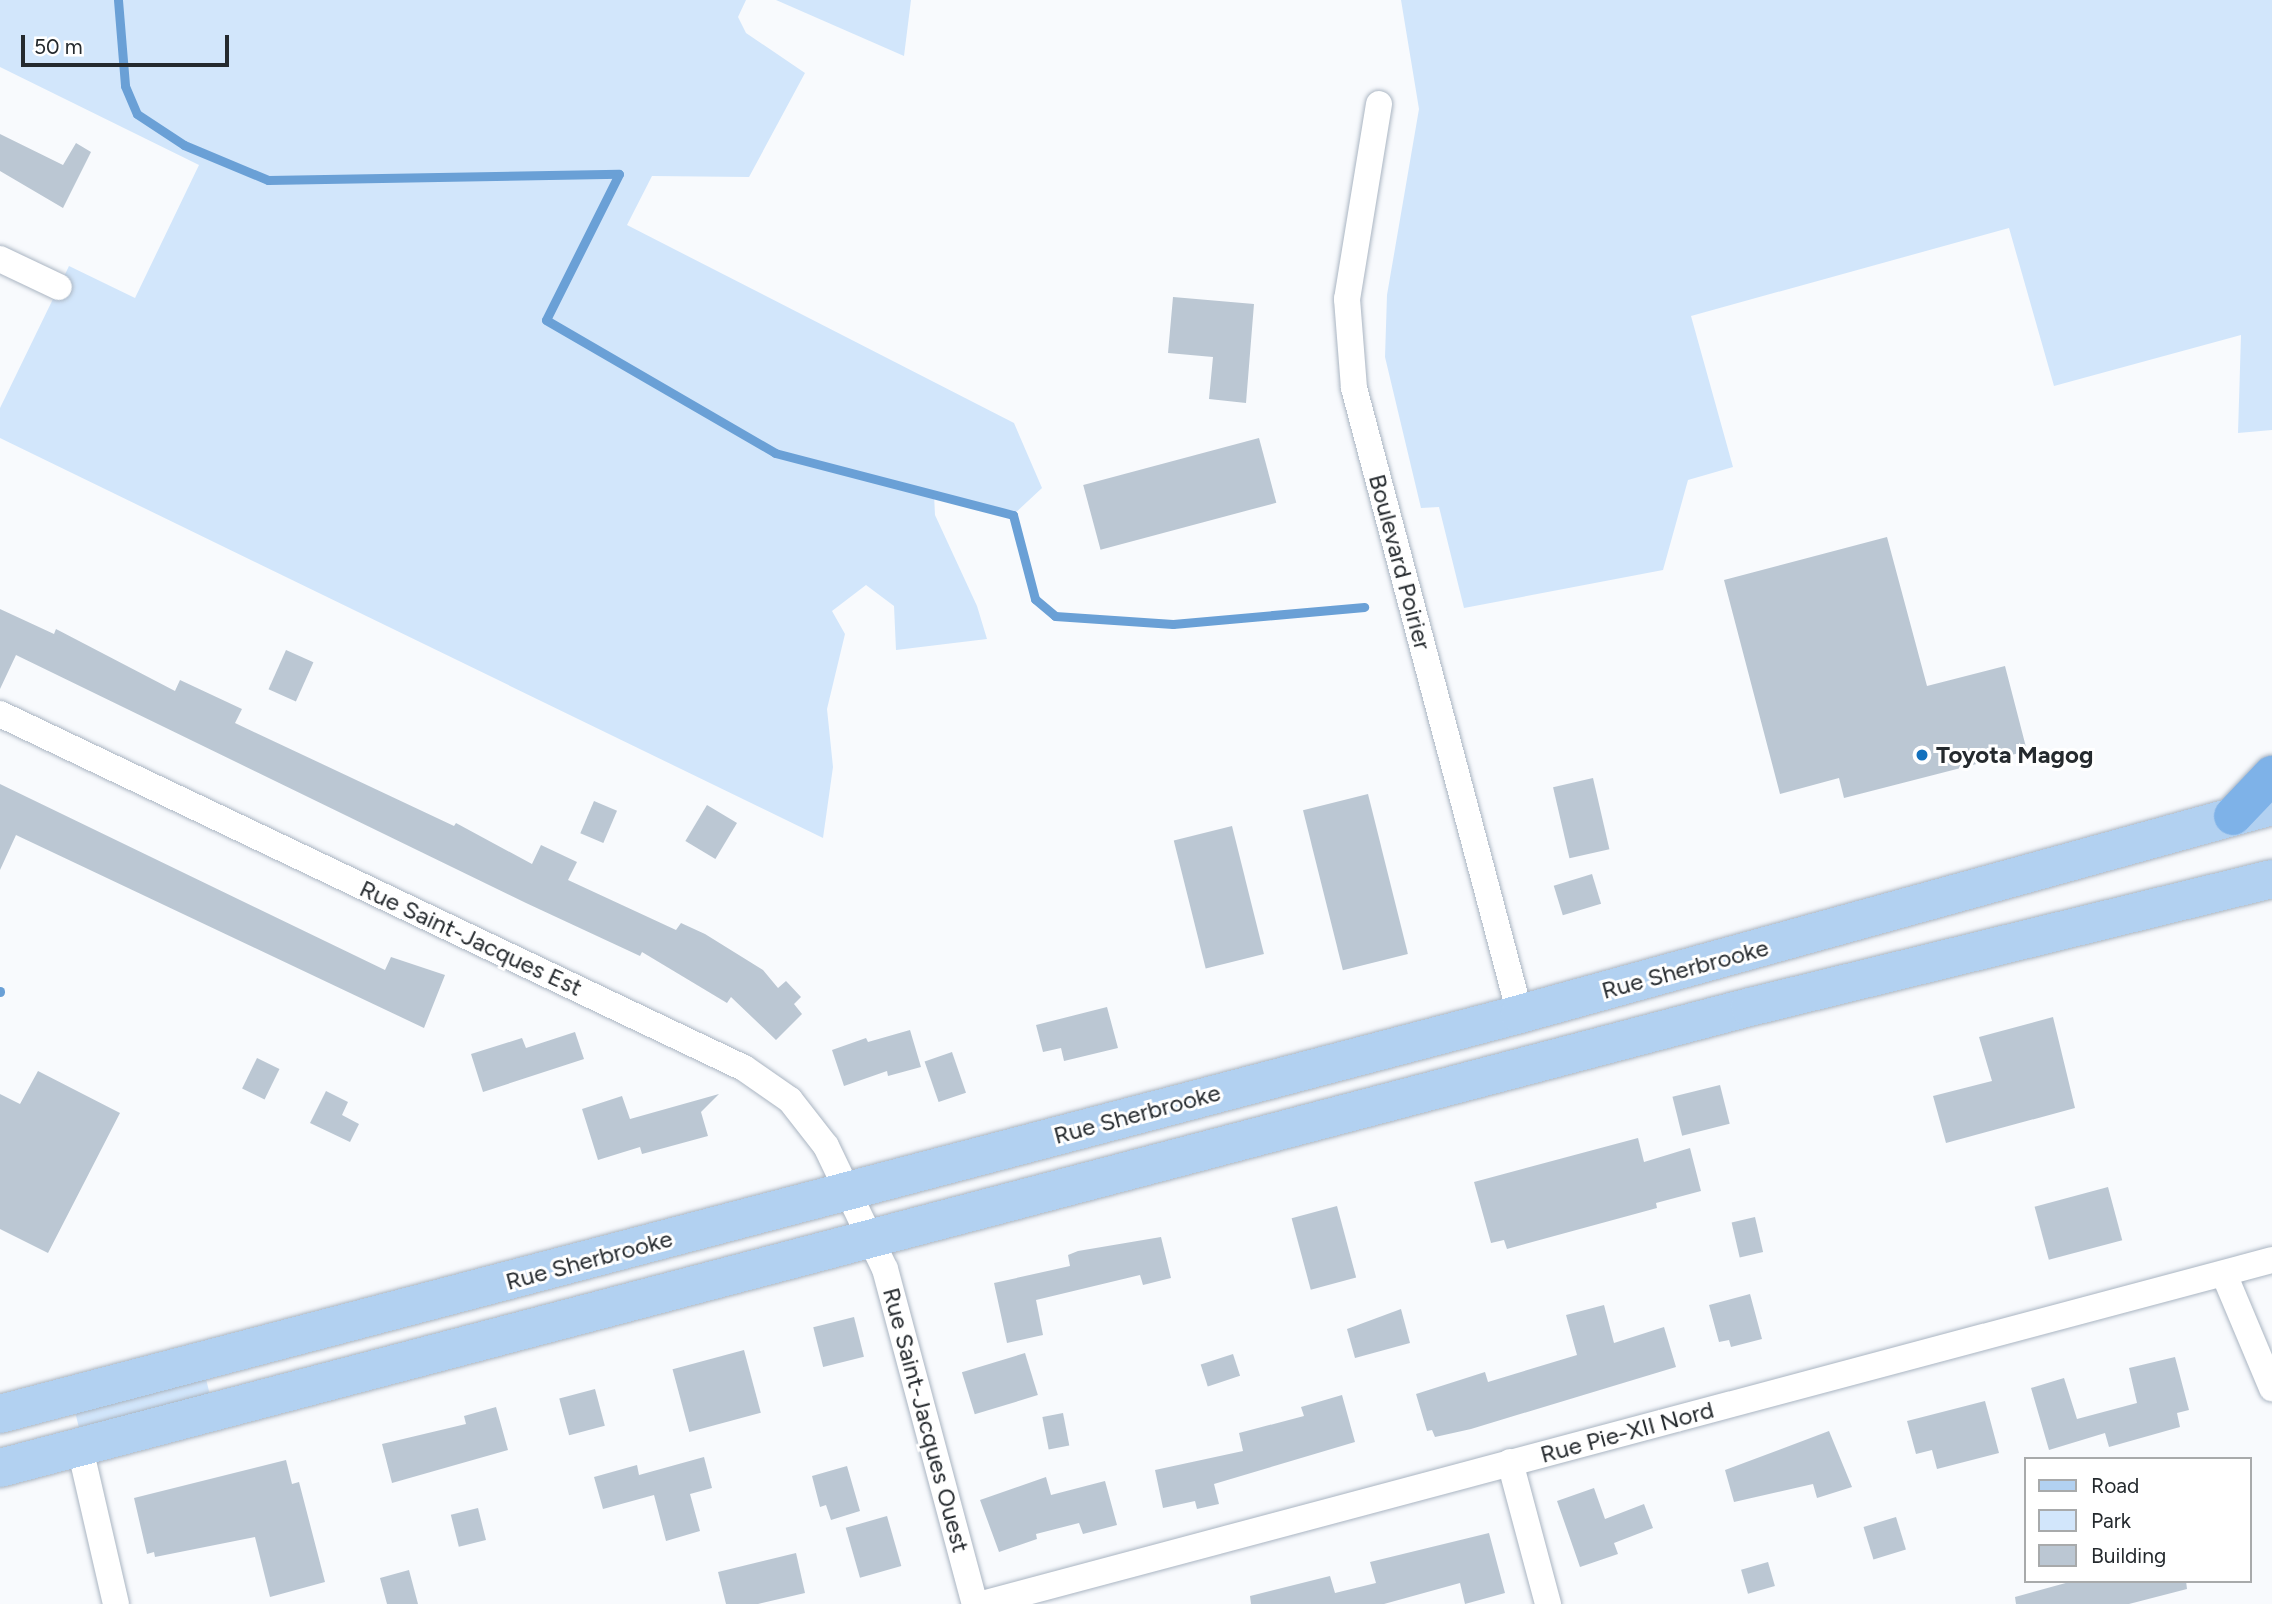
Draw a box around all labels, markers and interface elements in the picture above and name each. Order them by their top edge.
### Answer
scale bar [24,21,233,65]
text: 50 m [34,34,83,59]
street label: Boulevard Poirier [1363,471,1437,653]
place label: Toyota Magog [1936,741,2093,769]
marker: Toyota Magog [1914,747,1930,763]
street label: Rue Saint-Jacques Est [355,874,587,1002]
street label: Rue Sherbrooke [1599,933,1771,1005]
street label: Rue Sherbrooke [1051,1078,1223,1150]
street label: Rue Sherbrooke [503,1224,675,1296]
street label: Rue Saint-Jacques Ouest [877,1284,975,1556]
street label: Rue Pie-XII Nord [1537,1395,1717,1469]
legend [2024,1457,2251,1583]
text: Road [2091,1473,2139,1498]
text: Park [2091,1508,2131,1533]
text: Building [2091,1543,2166,1568]

